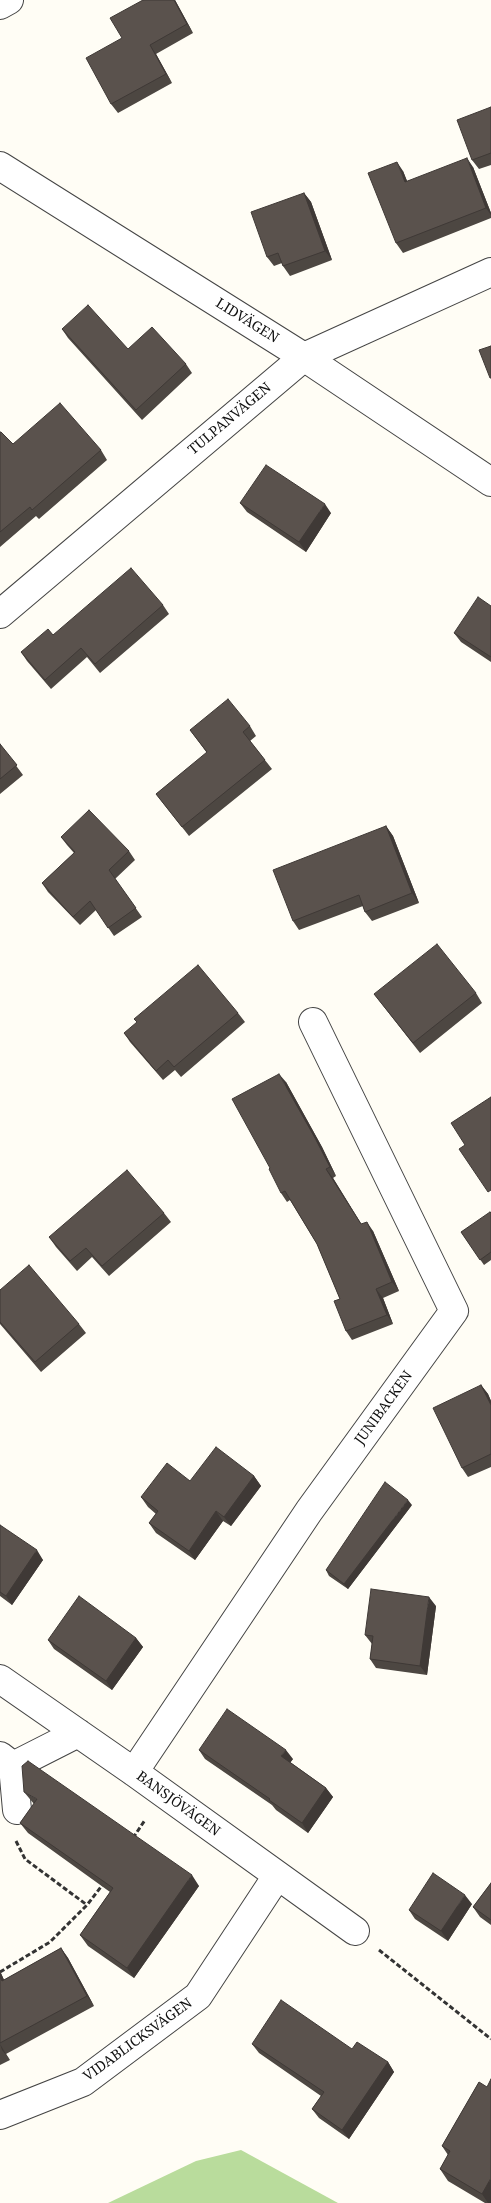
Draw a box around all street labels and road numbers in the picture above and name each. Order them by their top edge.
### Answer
street label: LIDVÄGEN [212,295,282,347]
street label: TULPANVÄGEN [185,379,275,459]
street label: JUNIBACKEN [352,1368,416,1448]
street label: BANSJÖVÄGEN [133,1768,223,1840]
street label: VIDABLICKSVÄGEN [80,1995,196,2085]

